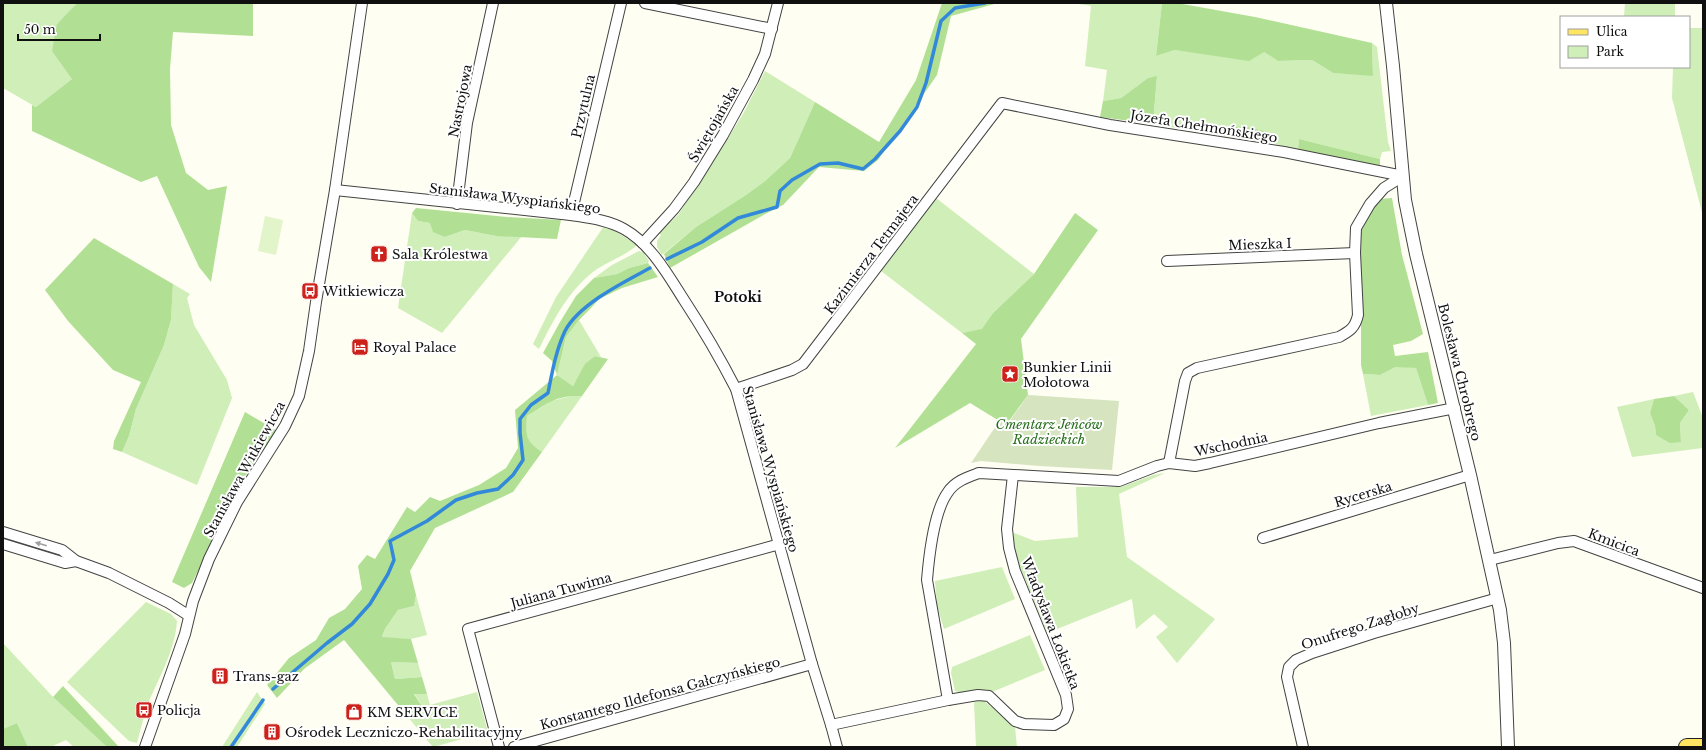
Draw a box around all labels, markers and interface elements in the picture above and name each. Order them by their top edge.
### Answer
scale bar [18,16,100,42]
legend [1560,16,1690,68]
text: 50 m [24,22,56,37]
text: Ulica [1596,24,1628,39]
text: Park [1596,44,1624,59]
street label: Nastrojowa [445,62,476,139]
street label: Przytulna [568,72,599,140]
street label: Świętojańska [685,82,743,166]
street label: Józefa Chełmońskiego [1127,106,1279,147]
street label: Stanisława Wyspiańskiego [428,180,602,217]
street label: Kazimierza Tetmajera [821,190,923,318]
street label: Mieszka I [1228,235,1292,254]
church icon: Sala Królestwa [369,244,389,264]
place label: Sala Królestwa [392,246,489,263]
bus stop icon: Witkiewicza [300,281,320,301]
place label: Witkiewicza [322,283,405,300]
district label: Potoki [714,288,762,306]
street label: Bolesława Chrobrego [1434,302,1485,443]
hotel icon: Royal Palace [350,337,370,357]
place label: Royal Palace [373,339,457,356]
place label: Bunkier Linii Mołotowa [1023,359,1112,391]
place icon: Bunkier Linii Mołotowa [1000,364,1020,384]
street label: Stanisława Wyspiańskiego [739,384,802,554]
street label: Stanisława Witkiewicza [200,397,289,540]
park label: Cmentarz Jeńców Radzieckich [996,416,1102,448]
street label: Wschodnia [1192,428,1270,461]
street label: Rycerska [1332,477,1395,511]
street label: Kmicica [1586,525,1643,560]
one-way arrow [35,541,47,547]
street label: Władysława Łokietka [1017,554,1084,693]
street label: Juliana Tuwima [507,569,614,613]
street label: Onufrego Zagłoby [1299,599,1422,654]
street label: Konstantego Ildefonsa Gałczyńskiego [538,653,782,734]
building icon: Trans-gaz [210,666,230,686]
place label: Trans-gaz [233,668,299,685]
bus stop icon: Policja [134,700,154,720]
place label: Policja [157,702,202,719]
shop icon: KM SERVICE [344,702,364,722]
place label: KM SERVICE [367,704,458,721]
building icon: Ośrodek Leczniczo-Rehabilitacyjny [262,722,282,742]
place label: Ośrodek Leczniczo-Rehabilitacyjny [285,724,523,741]

